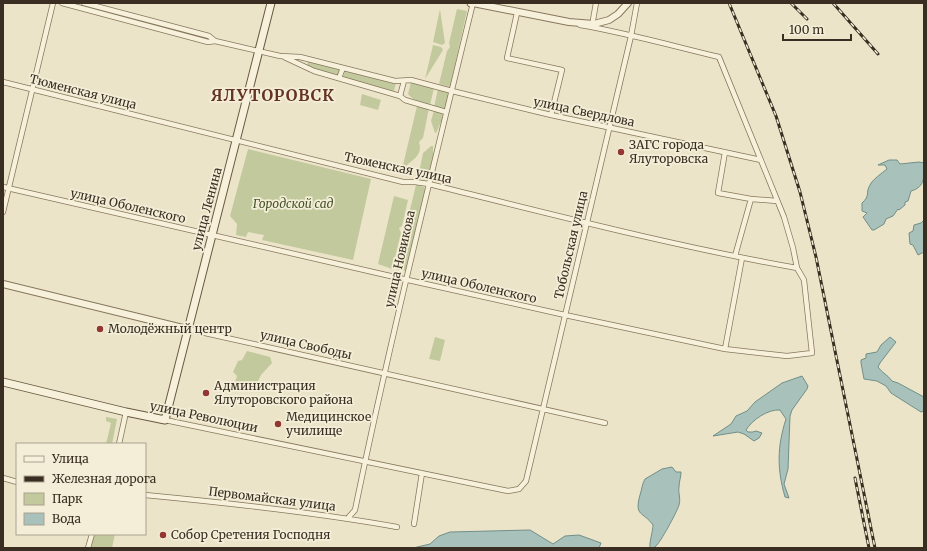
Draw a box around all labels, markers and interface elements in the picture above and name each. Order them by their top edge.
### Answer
scale bar [783,16,851,42]
text: 100 m [789,22,824,37]
street label: Тюменская улица [28,71,139,112]
district label: ЯЛУТОРОВСК [211,85,335,105]
street label: улица Свердлова [532,93,637,130]
place label: ЗАГС города Ялуторовска [629,137,709,166]
marker: ЗАГС города Ялуторовска [616,147,626,157]
street label: Тюменская улица [343,149,454,186]
street label: улица Ленина [188,165,225,252]
street label: улица Оболенского [69,185,187,226]
street label: Тобольская улица [551,189,590,300]
park label: Городской сад [253,196,334,211]
street label: улица Новикова [381,208,418,309]
street label: улица Оболенского [420,265,538,306]
place label: Молодёжный центр [108,321,232,336]
marker: Молодёжный центр [95,324,105,334]
street label: улица Свободы [259,327,353,362]
place label: Администрация Ялуторовского района [213,378,354,407]
marker: Администрация Ялуторовского района [201,388,211,398]
street label: улица Революции [149,398,259,435]
place label: Медицинское училище [286,409,371,438]
marker: Медицинское училище [273,419,283,429]
legend [16,443,146,535]
text: Улица [51,451,89,466]
text: Железная дорога [52,471,157,486]
street label: Первомайская улица [208,483,337,514]
text: Парк [52,491,83,506]
text: Вода [52,511,82,526]
place label: Собор Сретения Господня [171,527,330,542]
marker: Собор Сретения Господня [158,530,168,540]

